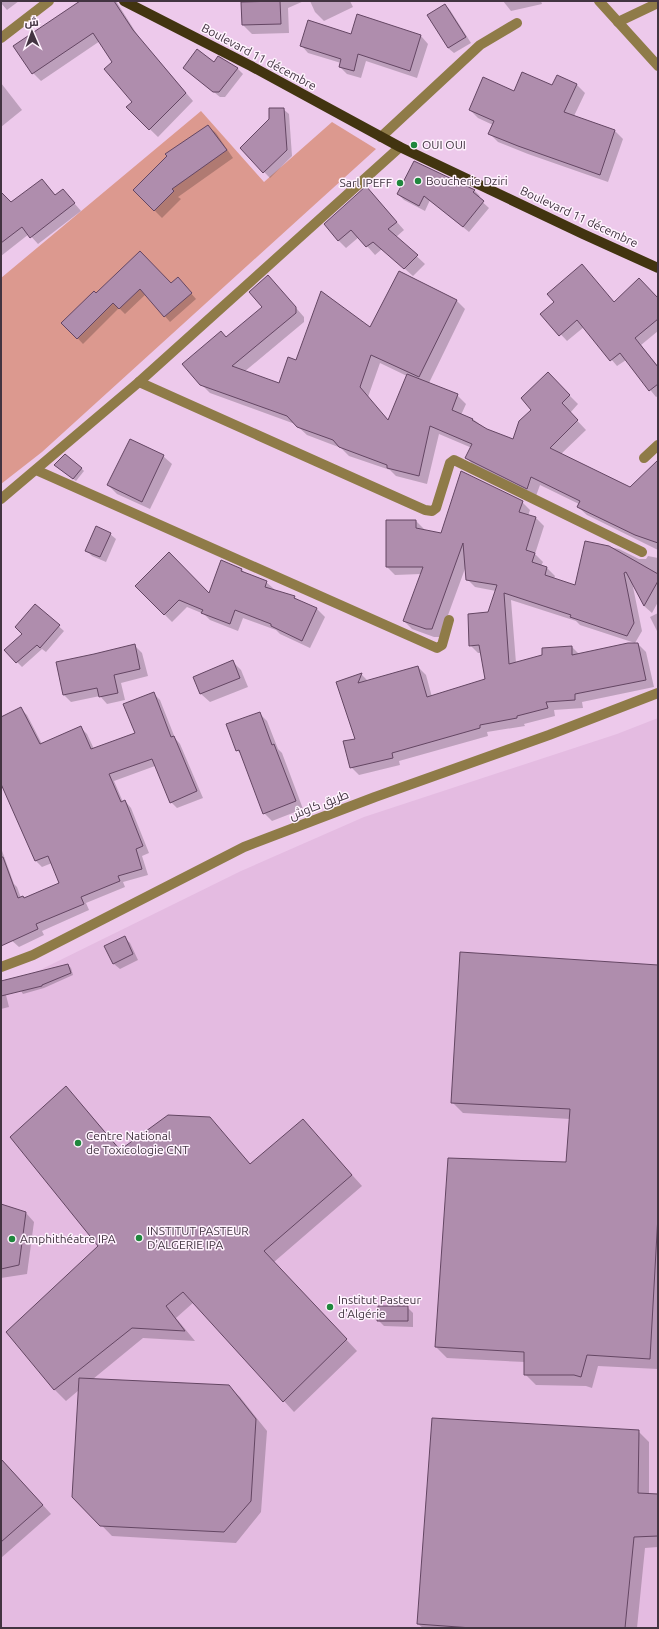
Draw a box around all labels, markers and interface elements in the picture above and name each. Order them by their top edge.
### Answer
north arrow [12,12,52,52]
text: ش [24,16,39,29]
street label: Boulevard 11 décembre [200,21,319,92]
place label: OUI OUI [422,138,466,151]
marker: OUI OUI [409,140,419,150]
place label: Boucherie Dziri [426,174,508,187]
place label: Sarl IPEFF [339,176,392,189]
marker: Boucherie Dziri [413,176,423,186]
marker: Sarl IPEFF [395,178,405,188]
street label: Boulevard 11 décembre [518,184,640,250]
street label: طريق كاوش [287,787,351,823]
place label: Centre National de Toxicologie CNT [86,1129,189,1156]
marker: Centre National de Toxicologie CNT [73,1138,83,1148]
place label: INSTITUT PASTEUR D'ALGERIE IPA [147,1224,249,1251]
place label: Amphithéatre IPA [20,1232,116,1245]
marker: INSTITUT PASTEUR D'ALGERIE IPA [134,1233,144,1243]
marker: Amphithéatre IPA [7,1234,17,1244]
place label: Institut Pasteur d'Algérie [338,1293,421,1320]
marker: Institut Pasteur d'Algérie [325,1302,335,1312]

